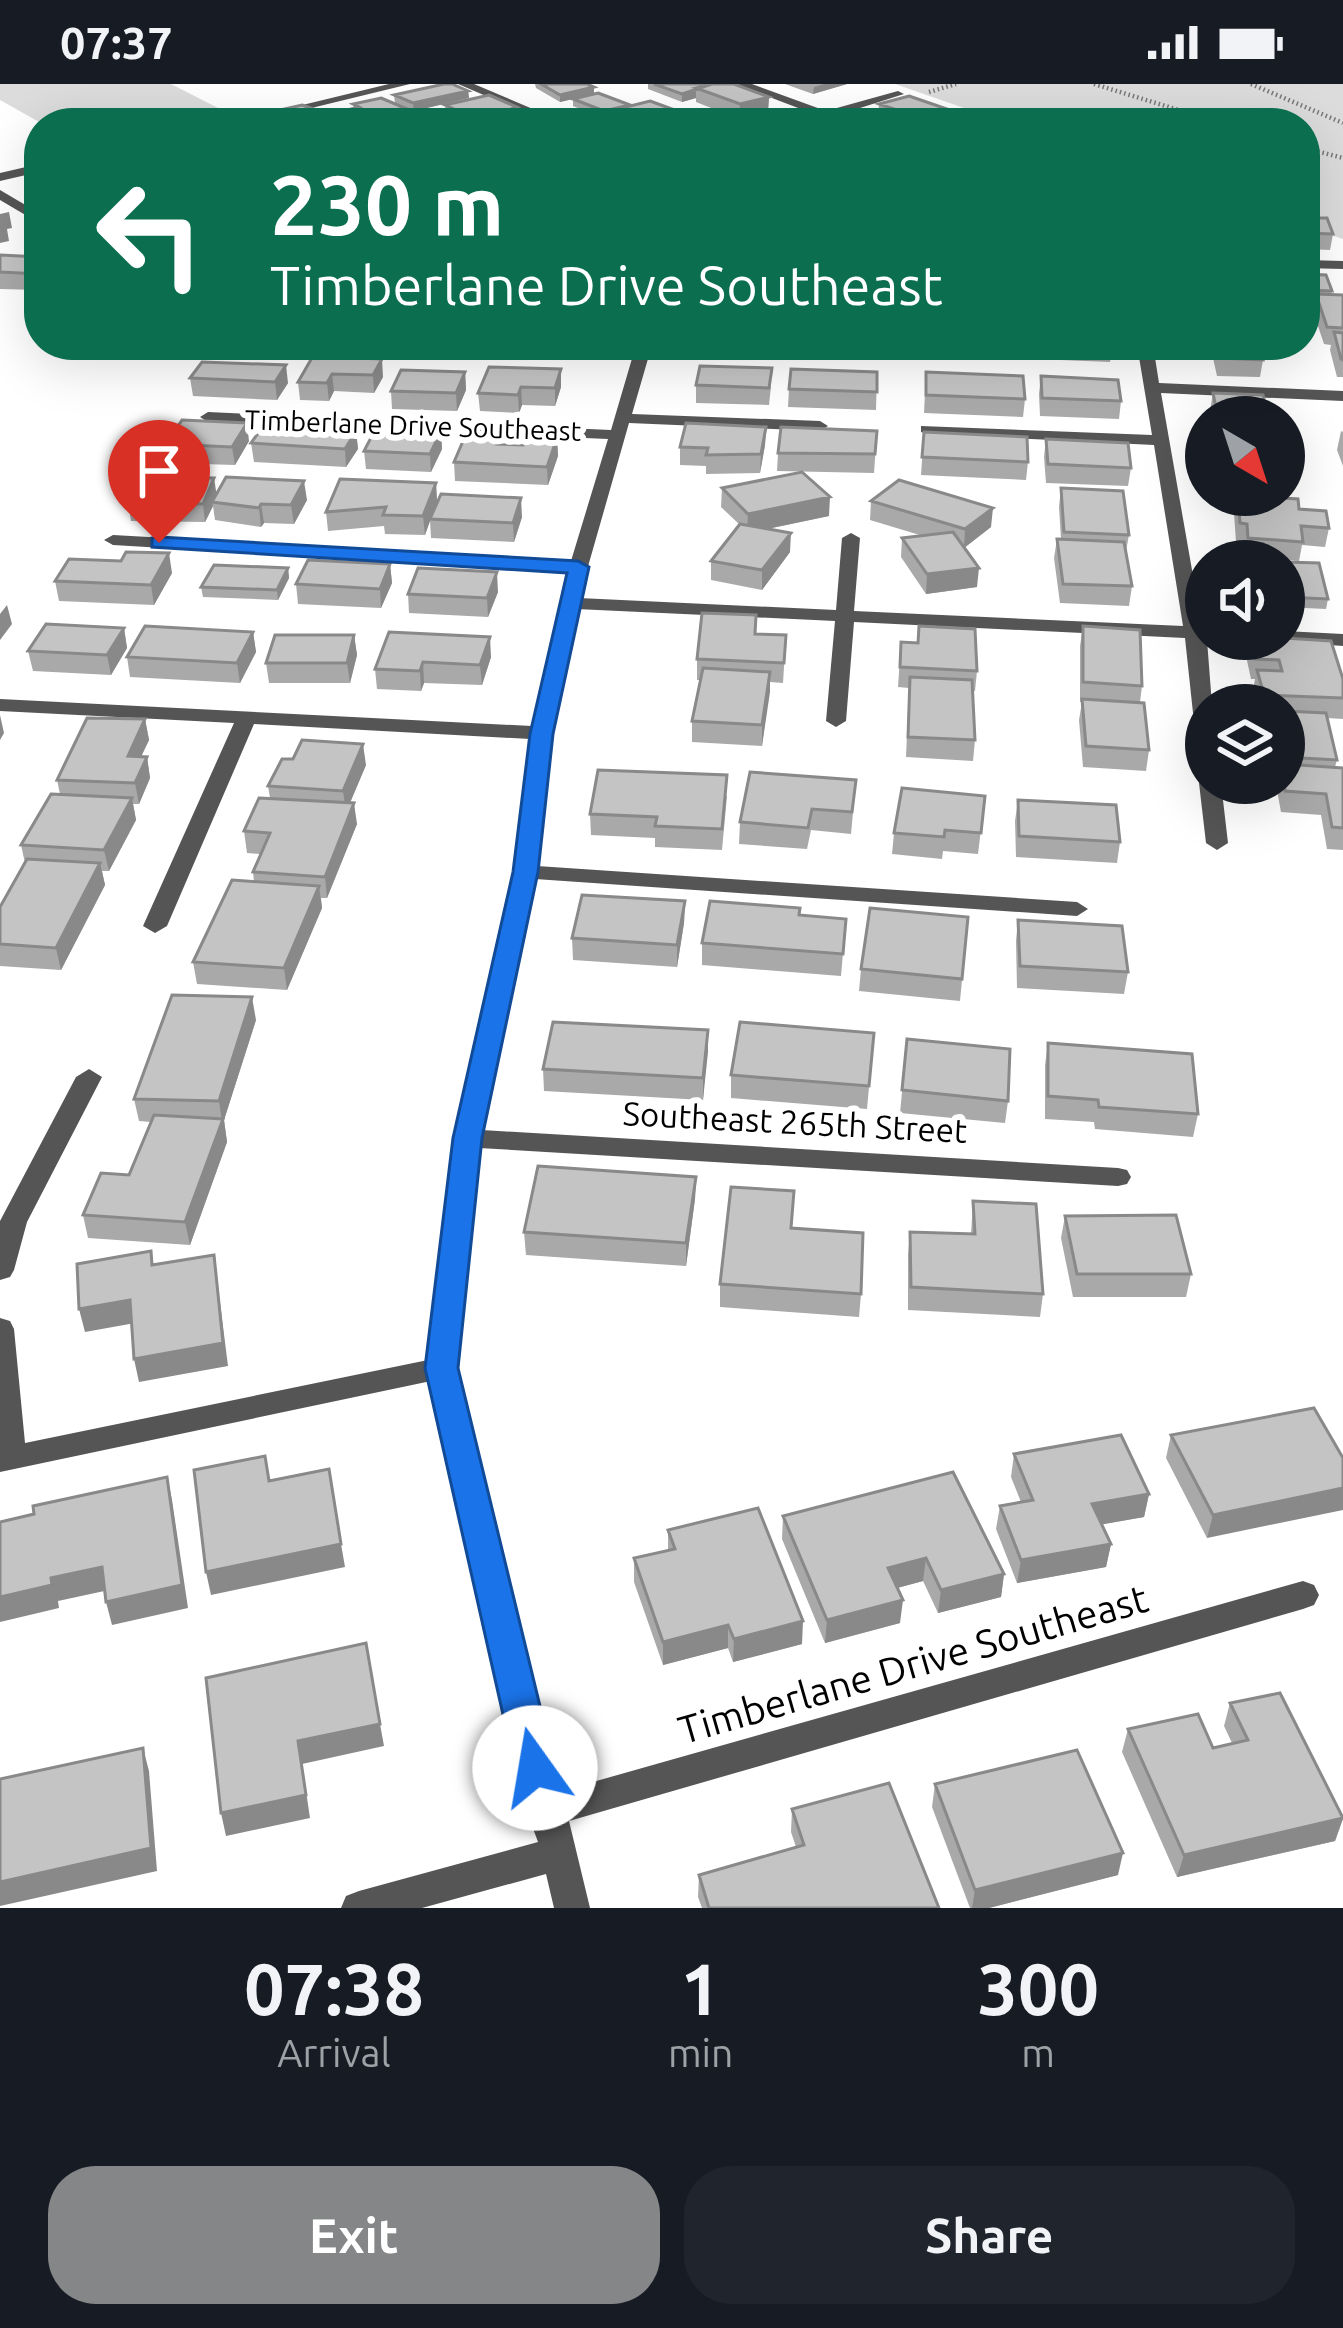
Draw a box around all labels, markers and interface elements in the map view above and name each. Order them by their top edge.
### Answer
text: 07:37 [60,17,173,68]
icon: left [72,156,228,312]
text: 230 m [270,157,504,251]
text: Timberlane Drive Southeast [270,255,943,315]
north arrow [1185,396,1305,516]
map controls [1185,396,1305,804]
street label: Timberlane Drive Southeast [244,404,582,446]
pin [108,420,210,543]
icon: arrive [126,438,192,504]
button: sound [1185,540,1305,660]
button: layers [1185,684,1305,804]
street label: Southeast 265th Street [622,1094,968,1149]
street label: Timberlane Drive Southeast [673,1576,1152,1751]
position arrow [472,1705,598,1831]
text: 07:38 [244,1948,424,2029]
text: 1 [680,1948,721,2029]
text: 300 [977,1948,1099,2029]
text: Arrival [277,2031,391,2074]
text: min [668,2031,733,2074]
text: m [1021,2031,1055,2074]
button: Exit [48,2166,660,2304]
button: Share [684,2166,1295,2304]

